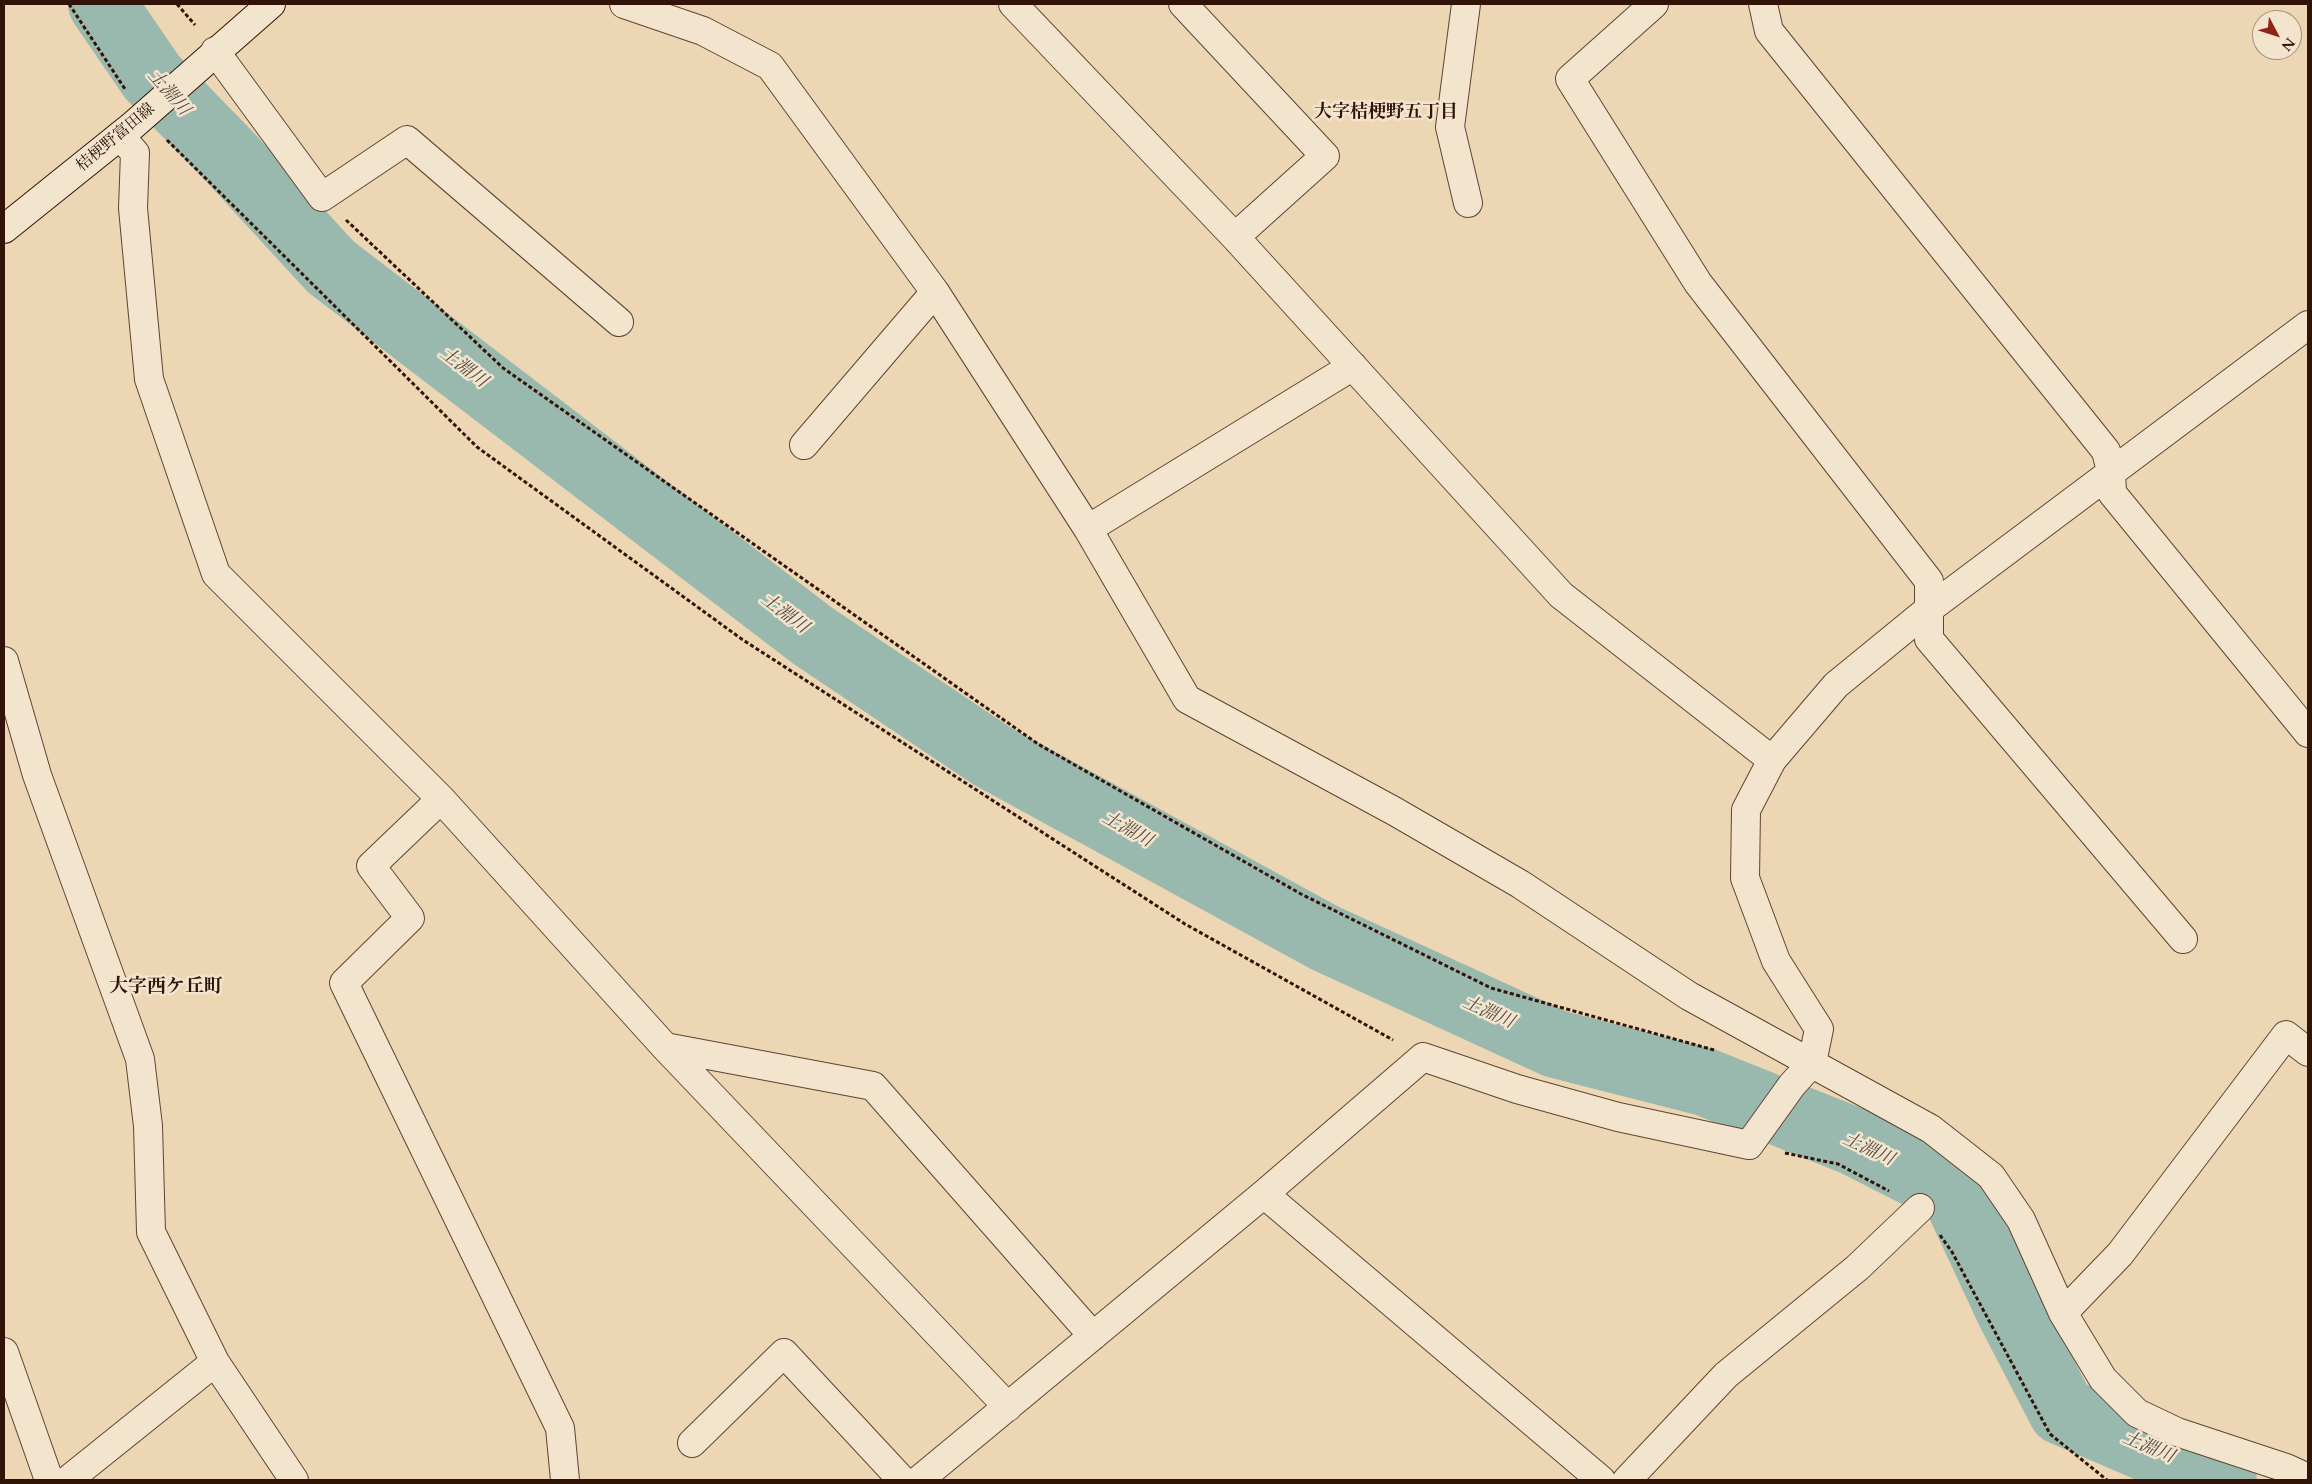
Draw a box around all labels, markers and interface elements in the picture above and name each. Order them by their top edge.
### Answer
north arrow [2252,10,2302,60]
text: N [2277,34,2299,55]
water label: 土淵川 [142,66,194,120]
street label: 桔梗野富田線 [73,100,159,176]
district label: 大字桔梗野五丁目 [1314,102,1458,124]
water label: 土淵川 [435,343,491,393]
water label: 土淵川 [756,589,812,639]
water label: 土淵川 [1098,807,1156,853]
district label: 大字西ケ丘町 [109,977,223,999]
water label: 土淵川 [1459,992,1517,1034]
water label: 土淵川 [1839,1129,1897,1171]
water label: 土淵川 [2119,1428,2177,1468]

